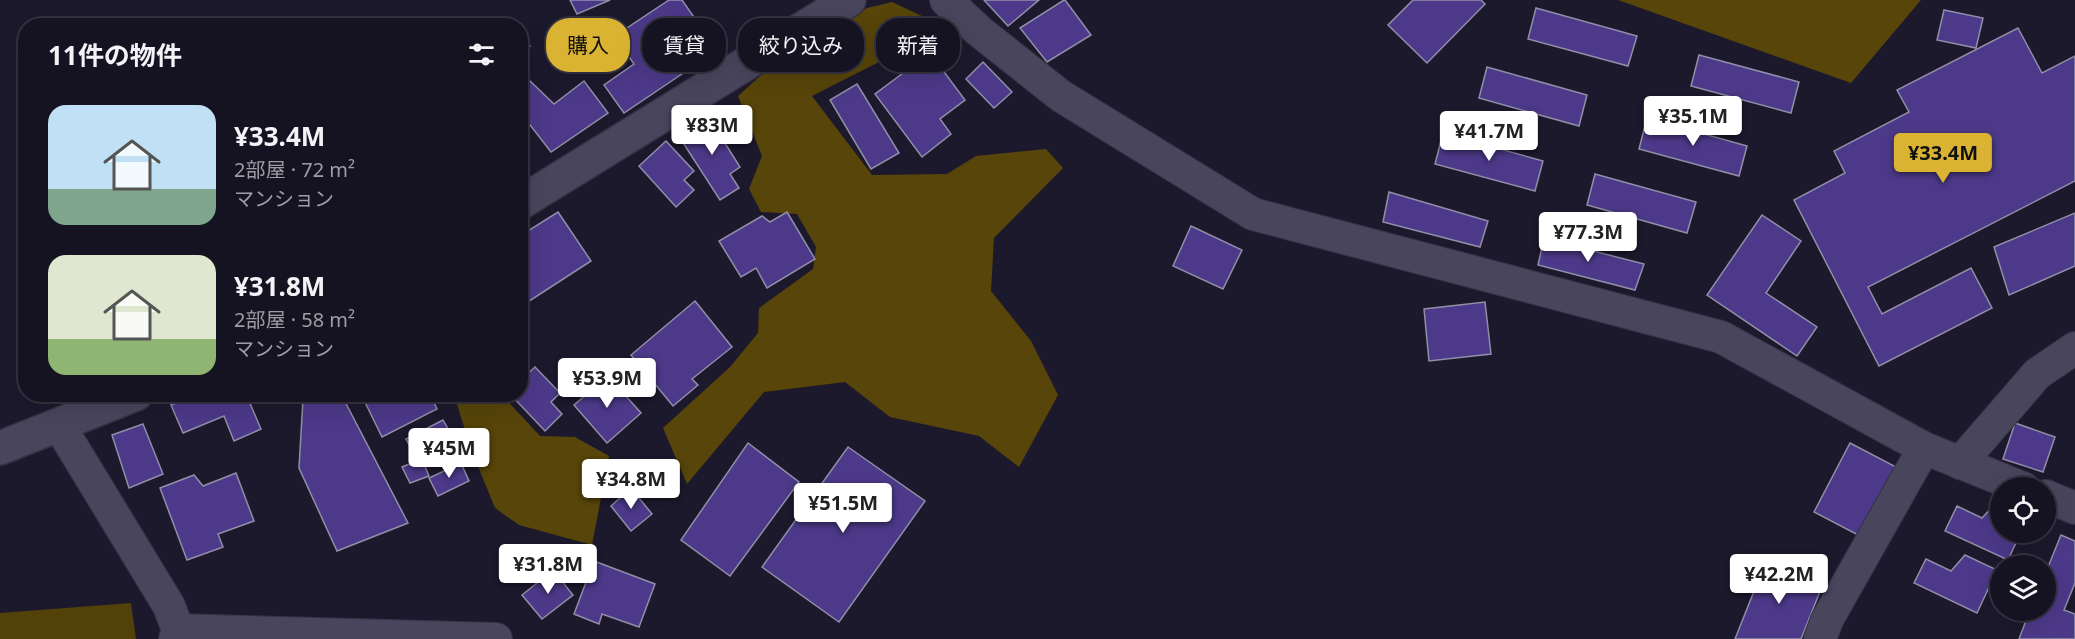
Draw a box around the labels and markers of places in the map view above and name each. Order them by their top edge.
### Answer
pin: ¥35.1M [1644,96,1742,147]
pin: ¥83M [676,105,748,156]
pin: ¥41.7M [1440,111,1538,162]
pin: ¥33.4M [1894,133,1992,184]
pin: ¥77.3M [1539,212,1637,263]
pin: ¥53.9M [558,358,656,409]
pin: ¥45M [413,428,485,479]
pin: ¥34.8M [582,459,680,510]
pin: ¥51.5M [794,483,892,534]
pin: ¥31.8M [499,544,597,595]
pin: ¥42.2M [1730,554,1828,605]

